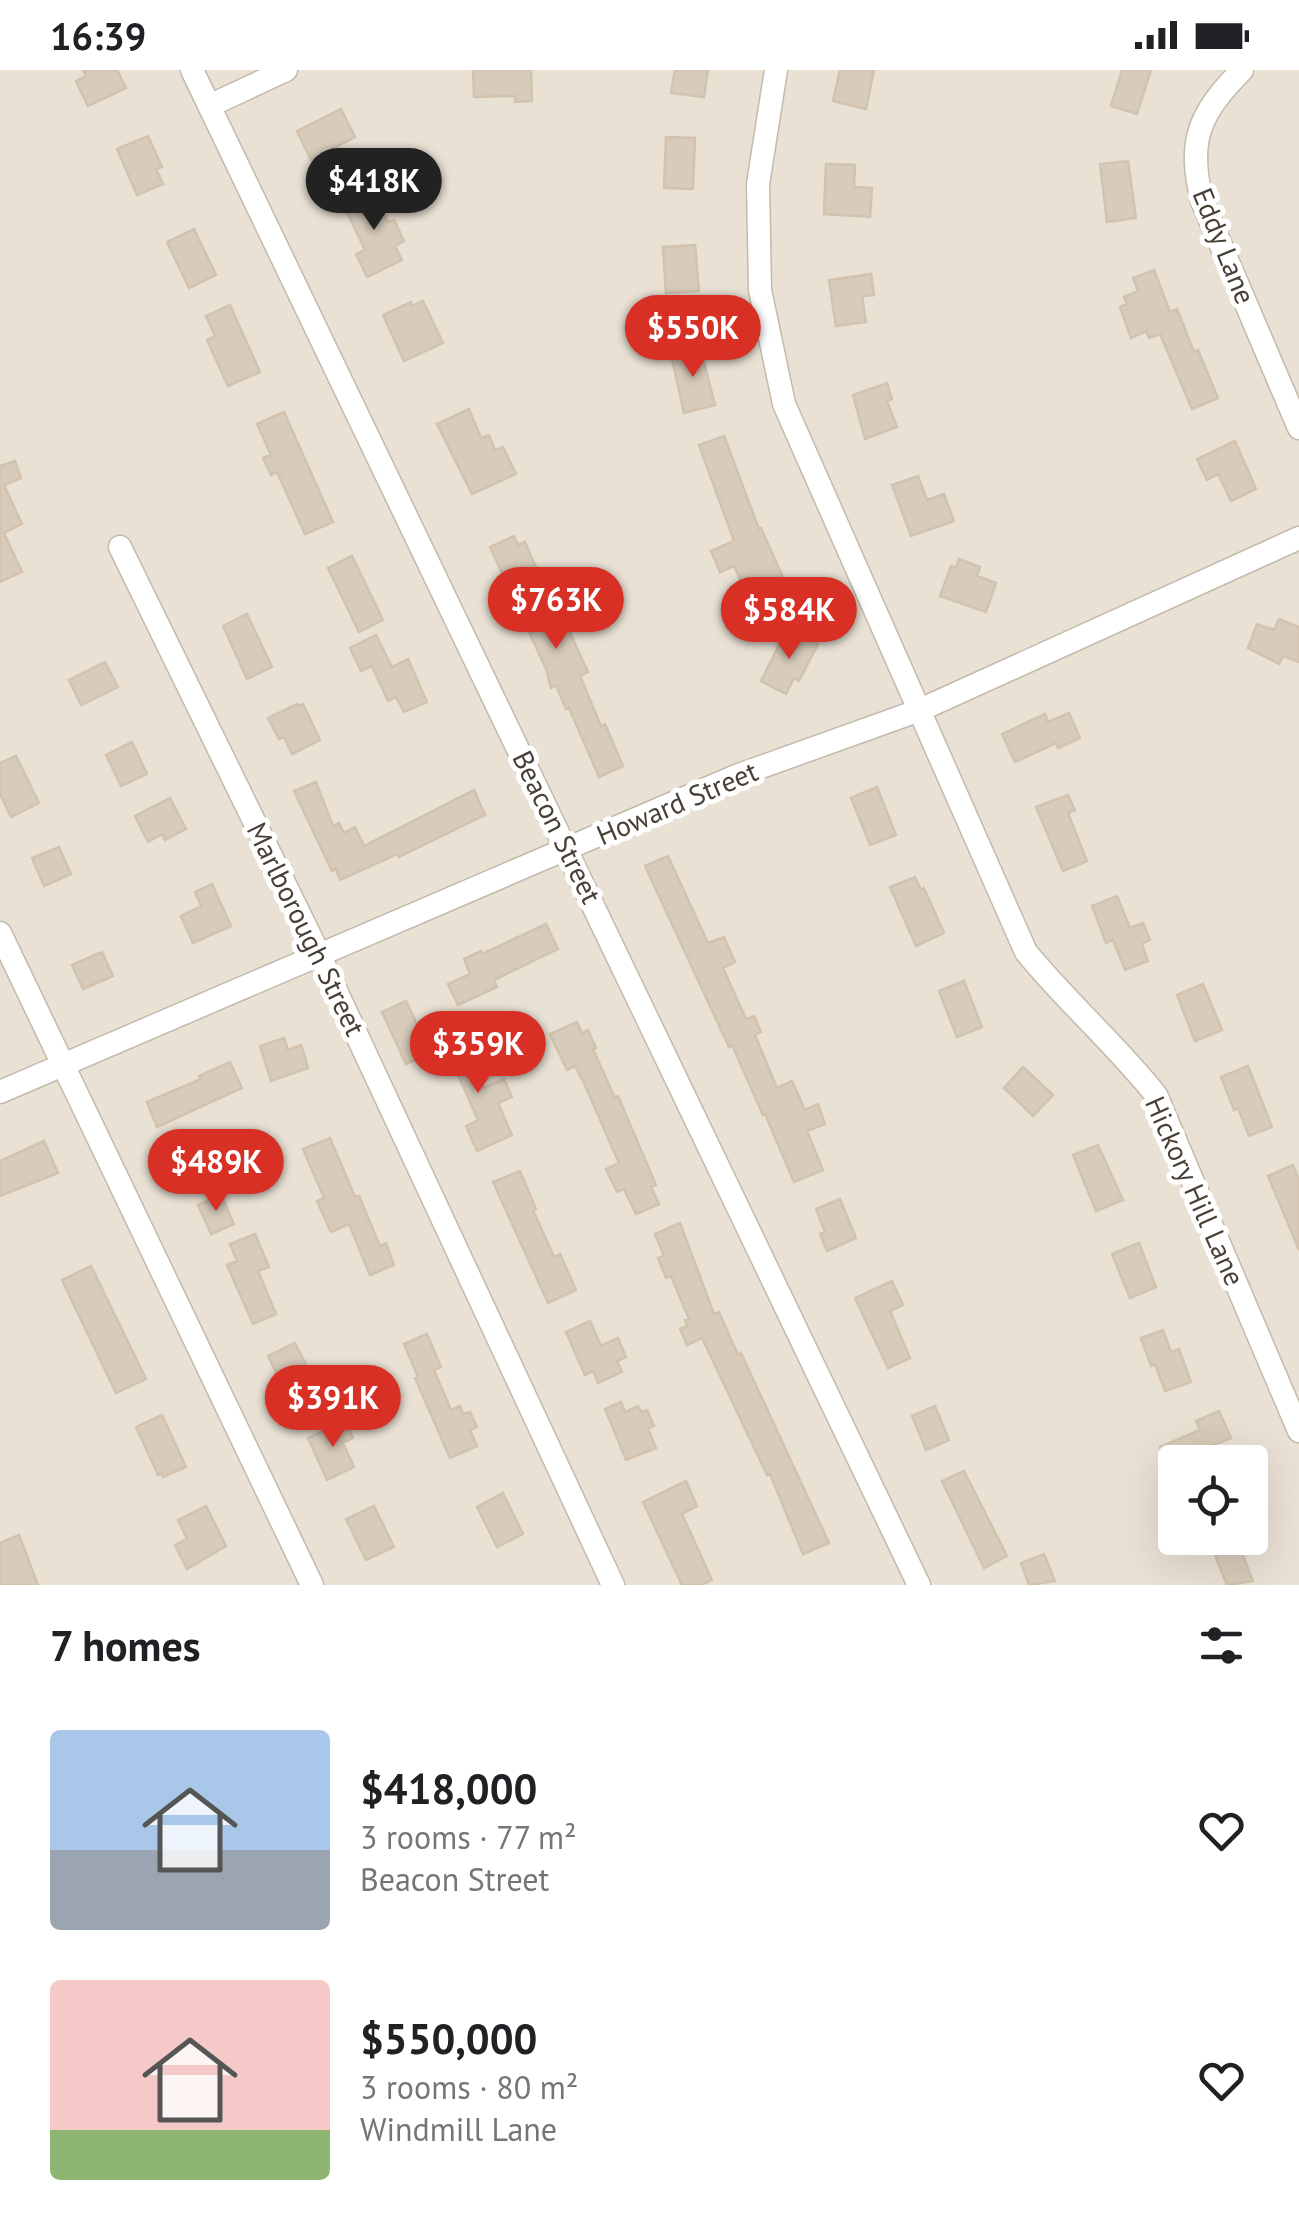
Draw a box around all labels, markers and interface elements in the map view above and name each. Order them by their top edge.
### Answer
text: 16:39 [50,11,146,60]
pin: $418K [304,148,444,233]
text: $418K [328,159,420,201]
street label: Eddy Lane [1184,182,1264,309]
pin: $550K [623,295,763,380]
text: $550K [647,306,739,348]
pin: $763K [486,567,626,652]
pin: $584K [719,577,859,662]
text: $763K [510,578,602,620]
text: $584K [743,588,835,630]
street label: Beacon Street [504,744,611,910]
street label: Howard Street [591,752,763,853]
street label: Marlborough Street [239,816,374,1042]
pin: $359K [408,1011,548,1096]
text: $359K [432,1022,524,1064]
street label: Hickory Hill Lane [1137,1090,1254,1291]
pin: $489K [146,1129,286,1214]
text: $489K [170,1140,262,1182]
pin: $391K [263,1365,403,1450]
text: $391K [287,1376,379,1418]
map controls [1158,1445,1268,1555]
button: locate [1158,1445,1268,1555]
text: 7 homes [50,1618,201,1673]
icon: filters [1194,1618,1249,1673]
text: $418,000 [360,1761,537,1816]
icon: home [130,1770,250,1890]
icon: heart [1194,1803,1249,1858]
text: 3 rooms · 77 m² [360,1816,577,1858]
text: Beacon Street [360,1858,549,1900]
text: $550,000 [360,2011,537,2066]
icon: home [130,2020,250,2140]
icon: heart [1194,2053,1249,2108]
text: 3 rooms · 80 m² [360,2066,578,2108]
text: Windmill Lane [360,2108,557,2150]

